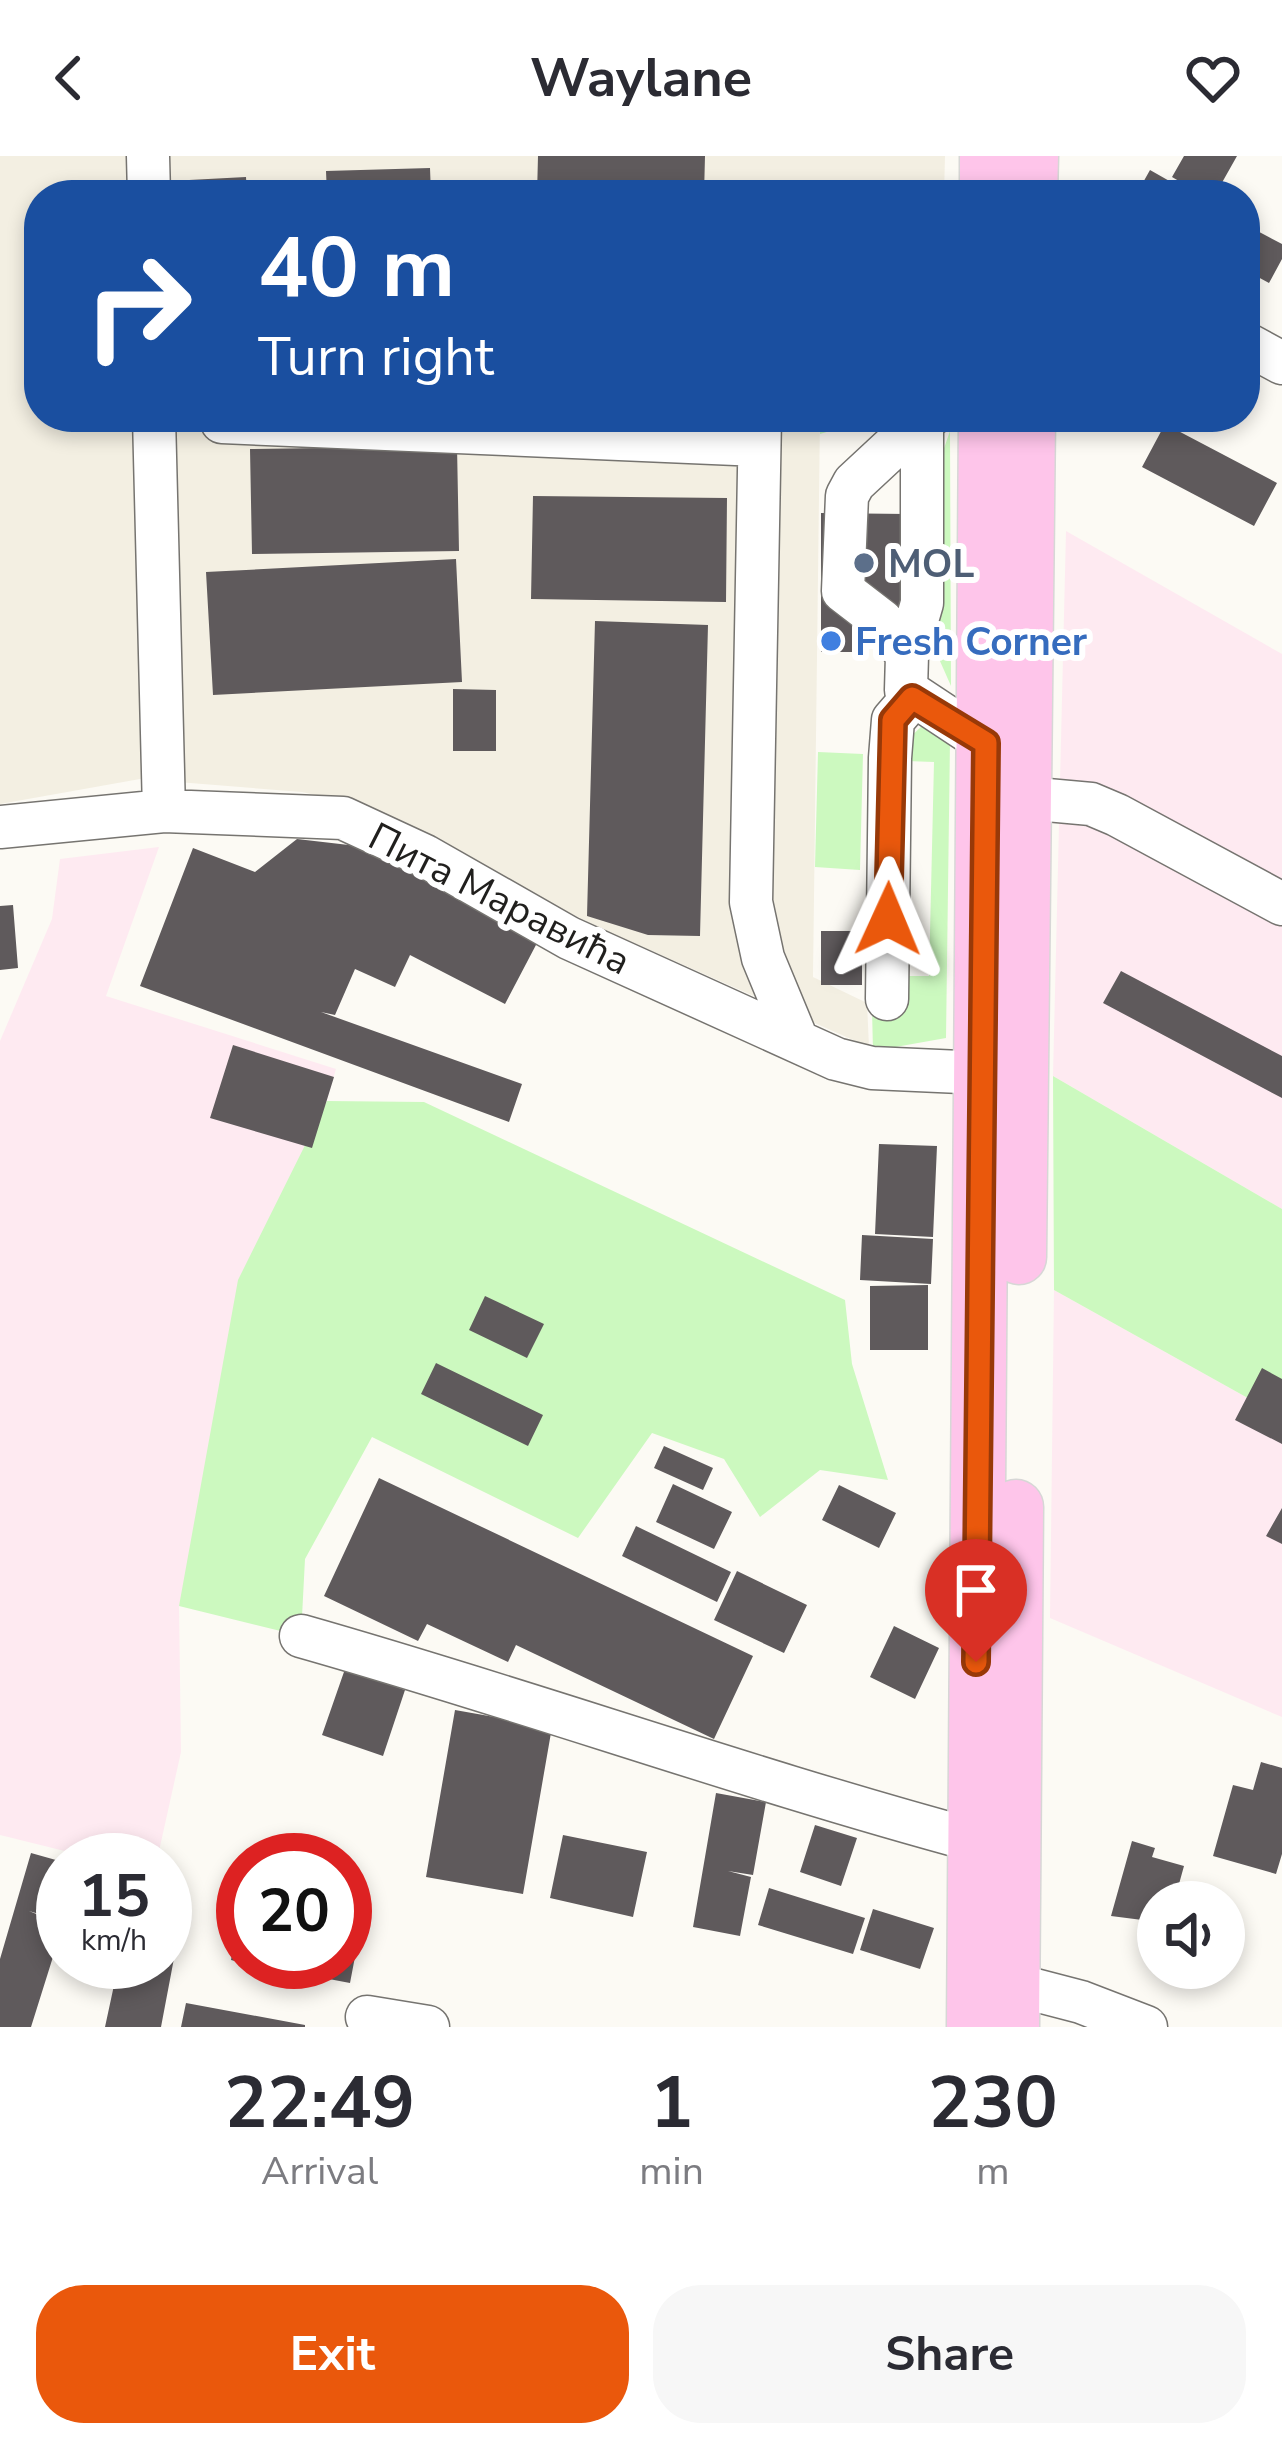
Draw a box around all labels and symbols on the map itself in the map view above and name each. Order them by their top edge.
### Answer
place label: MOL [888,538,974,591]
marker: MOL [851,550,877,576]
place label: Fresh Corner [855,616,1088,669]
marker: Fresh Corner [818,628,844,654]
street label: Пита Маравића [360,811,639,988]
position arrow [825,856,951,982]
pin [925,1539,1027,1662]
speed limit sign: 20 [216,1833,372,1989]

